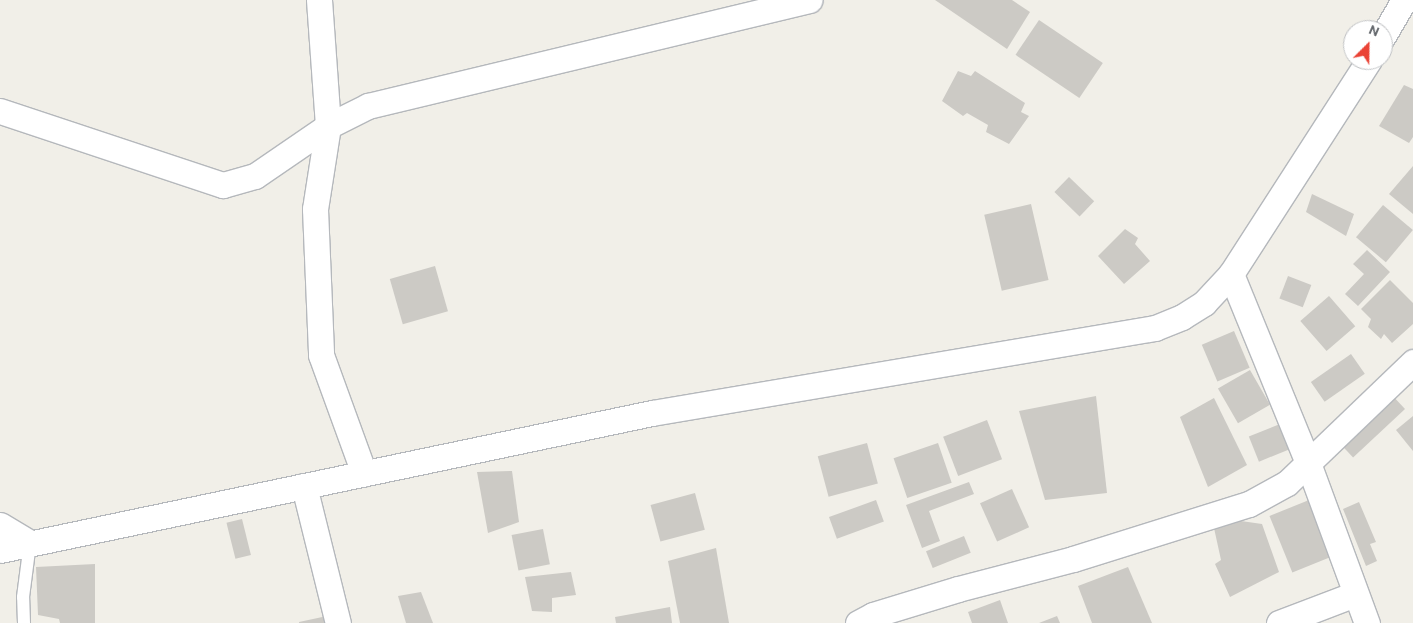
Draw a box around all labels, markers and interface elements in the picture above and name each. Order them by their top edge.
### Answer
north arrow [1343,20,1393,70]
text: N [1366,22,1382,41]

